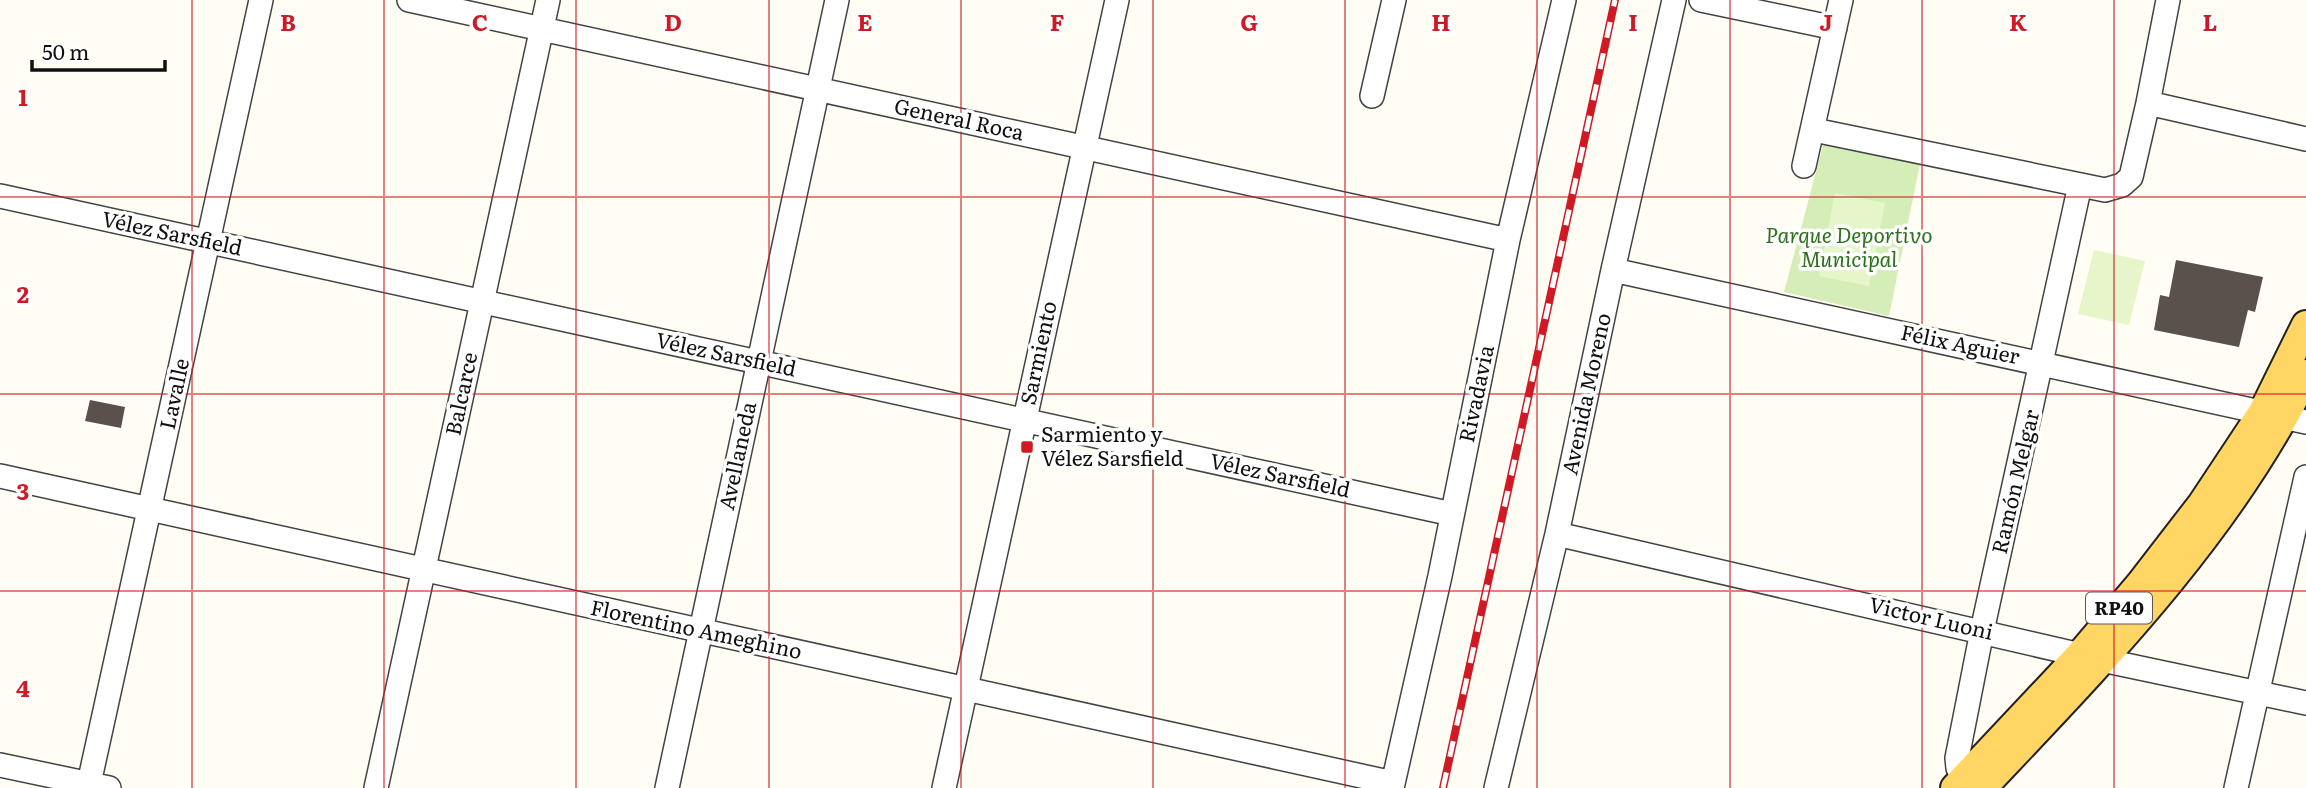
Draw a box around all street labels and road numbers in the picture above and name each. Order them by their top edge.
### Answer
street label: General Roca [892,89,1028,147]
street label: Vélez Sarsfield [100,202,246,262]
street label: Sarmiento [1010,298,1063,407]
street label: Avenida Moreno [1552,310,1617,477]
street label: Félix Aguier [1898,315,2023,370]
street label: Vélez Sarsfield [654,323,800,383]
street label: Rivadavia [1449,341,1500,445]
street label: Balcarce [436,349,484,438]
street label: Lavalle [150,355,195,432]
street label: Avellaneda [709,398,762,513]
street label: Ramón Melgar [1982,406,2045,557]
street label: Vélez Sarsfield [1208,444,1354,504]
street label: Victor Luoni [1866,587,1997,646]
street label: Florentino Ameghino [588,590,805,665]
road number: RP40 [2086,593,2152,624]

